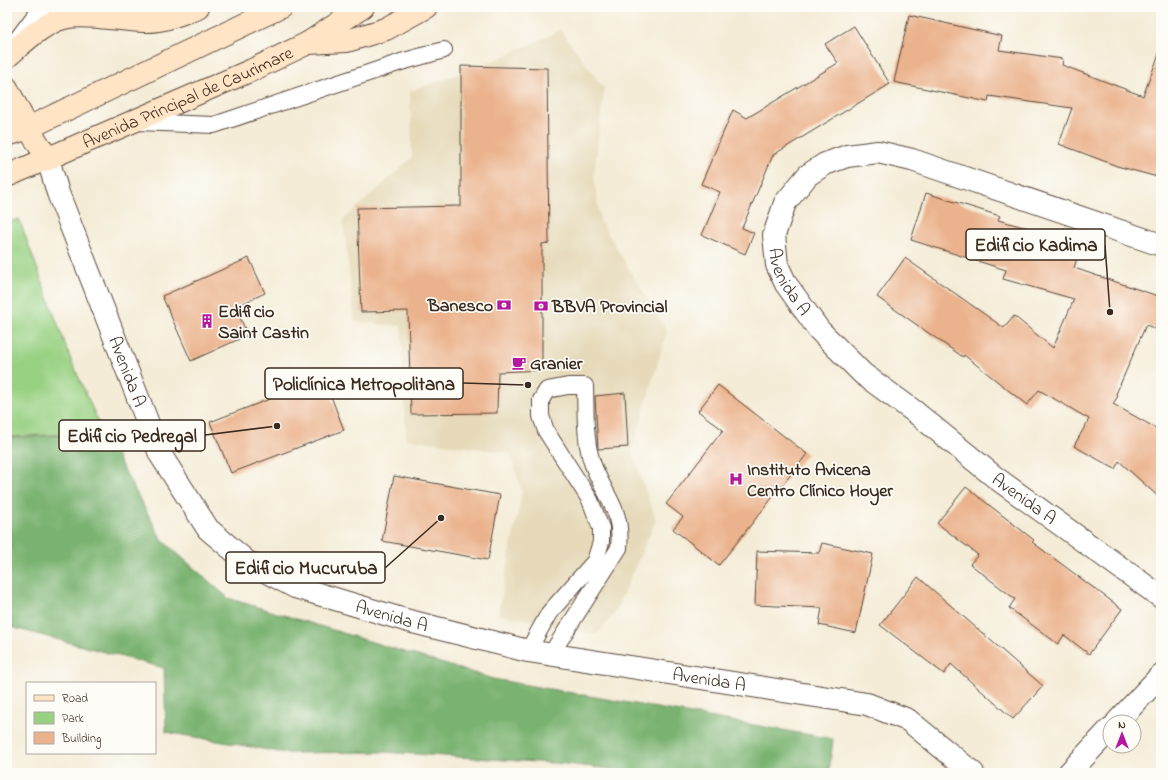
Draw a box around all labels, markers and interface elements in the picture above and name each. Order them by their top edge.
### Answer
street label: Avenida Principal de Caurimare [79,41,299,157]
callout: Edificio Kadima [966,229,1105,260]
text: Edificio Kadima [975,233,1097,260]
street label: Avenida A [760,247,816,322]
place label: Banesco [427,294,493,320]
place label: BBVA Provincial [551,295,668,321]
bank icon: Banesco [496,297,512,313]
bank icon: BBVA Provincial [533,298,549,314]
place label: Edificio Saint Castin [218,300,309,347]
building icon: Edificio Saint Castin [199,313,215,329]
street label: Avenida A [100,333,151,411]
place label: Granier [530,352,583,378]
cafe icon: Granier [511,355,527,371]
callout: Policlínica Metropolitana [265,368,463,399]
text: Policlínica Metropolitana [273,372,455,399]
callout: Edificio Pedregal [59,420,205,451]
text: Edificio Pedregal [67,424,197,453]
place label: Instituto Avicena Centro Clínico Hoyer [747,458,893,506]
street label: Avenida A [986,468,1061,532]
hospital icon: Instituto Avicena Centro Clínico Hoyer [728,471,744,487]
callout: Edificio Mucuruba [226,552,385,583]
text: Edificio Mucuruba [235,556,377,583]
street label: Avenida A [352,595,430,640]
street label: Avenida A [670,663,748,700]
legend [26,682,156,754]
text: Road [62,690,88,708]
text: Park [62,710,84,728]
north arrow [1102,714,1142,754]
text: N [1118,717,1126,733]
text: Building [61,730,101,749]

